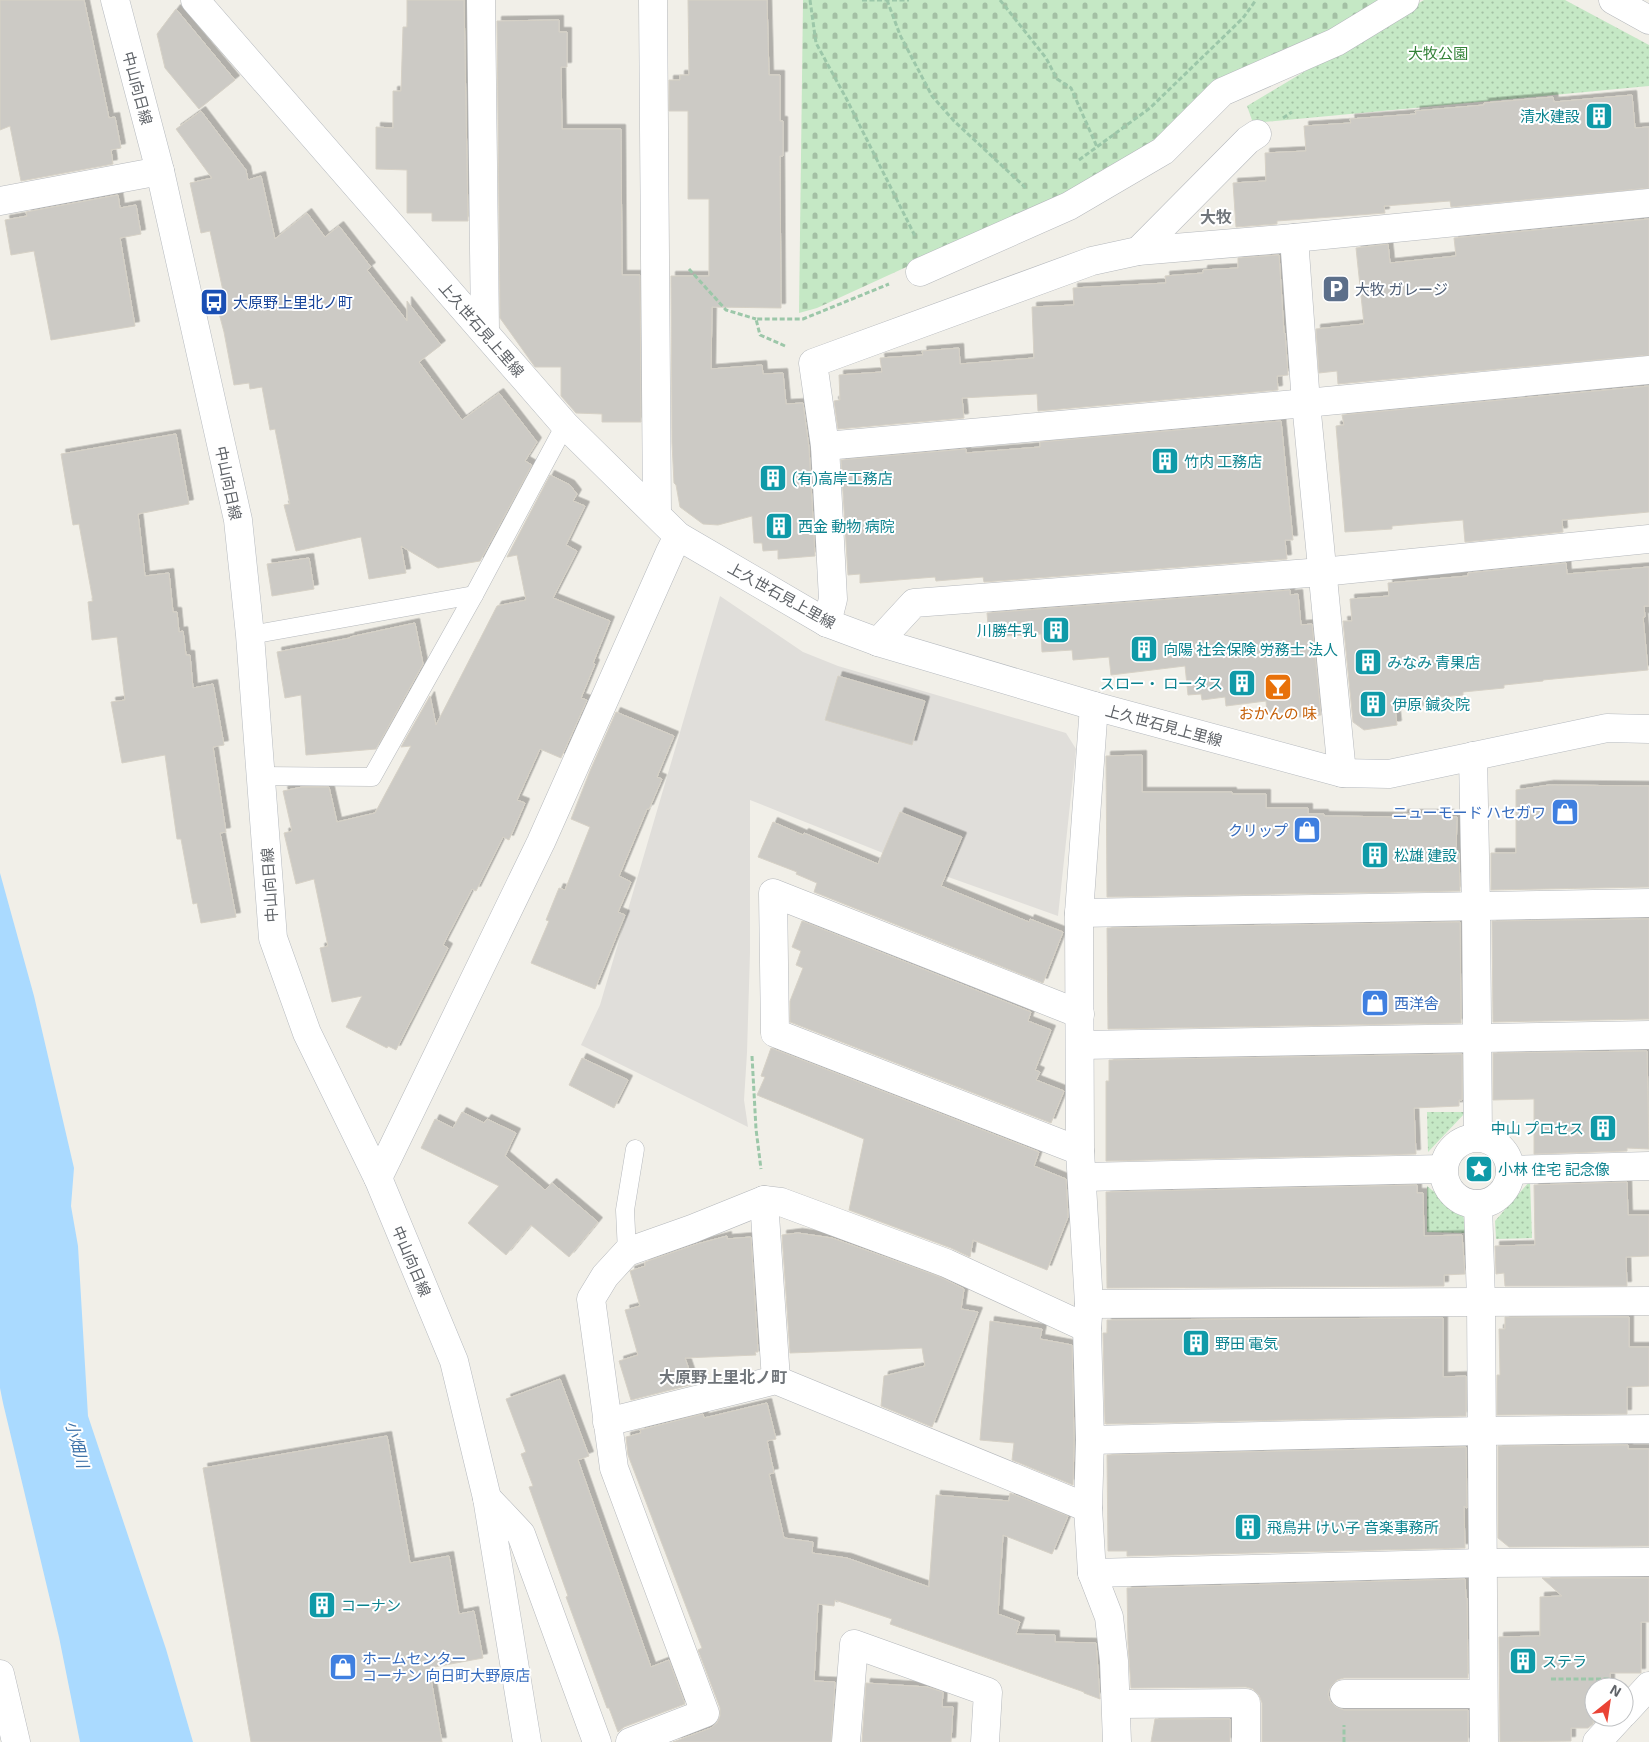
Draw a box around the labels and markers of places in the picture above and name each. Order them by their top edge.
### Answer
building icon: 清水建設 [1584,101,1614,131]
place label: 清水建設 [1520,107,1580,125]
parking icon: 大牧 ガレージ [1321,274,1351,304]
place label: 大牧 ガレージ [1355,280,1448,298]
bus stop icon: 大原野上里北ノ町 [199,287,229,317]
place label: 大原野上里北ノ町 [233,293,353,311]
building icon: 竹内 工務店 [1150,446,1180,476]
place label: 竹内 工務店 [1184,452,1262,470]
building icon: (有)高岸工務店 [758,463,788,493]
place label: (有)高岸工務店 [792,469,893,487]
building icon: 西金 動物 病院 [764,511,794,541]
place label: 西金 動物 病院 [798,517,895,535]
building icon: 川勝牛乳 [1041,615,1071,645]
place label: 川勝牛乳 [977,621,1037,639]
building icon: 向陽 社会保険 労務士 法人 [1129,634,1159,664]
place label: 向陽 社会保険 労務士 法人 [1163,640,1338,658]
building icon: みなみ 青果店 [1353,647,1383,677]
place label: みなみ 青果店 [1387,653,1480,671]
building icon: スロー・ ロータス [1227,668,1257,698]
bar icon: おかんの 味 [1263,672,1293,702]
place label: スロー・ ロータス [1100,674,1223,692]
building icon: 伊原 鍼灸院 [1358,689,1388,719]
place label: 伊原 鍼灸院 [1392,695,1470,713]
place label: おかんの 味 [1239,704,1317,722]
shop icon: ニューモード ハセガワ [1550,797,1580,827]
place label: ニューモード ハセガワ [1393,803,1546,821]
shop icon: クリップ [1292,815,1322,845]
place label: クリップ [1228,821,1288,839]
building icon: 松雄 建設 [1360,840,1390,870]
place label: 松雄 建設 [1394,846,1457,864]
shop icon: 西洋舎 [1360,988,1390,1018]
place label: 西洋舎 [1394,994,1439,1012]
building icon: 中山 プロセス [1588,1113,1618,1143]
place label: 中山 プロセス [1491,1119,1584,1137]
place icon: 小林 住宅 記念像 [1464,1154,1494,1184]
place label: 小林 住宅 記念像 [1498,1160,1610,1178]
building icon: 野田 電気 [1181,1328,1211,1358]
place label: 野田 電気 [1215,1334,1278,1352]
building icon: 飛鳥井 けい子 音楽事務所 [1233,1512,1263,1542]
place label: 飛鳥井 けい子 音楽事務所 [1267,1518,1439,1536]
building icon: コーナン [307,1590,337,1620]
place label: コーナン [341,1596,401,1614]
building icon: ステラ [1508,1646,1538,1676]
place label: ホームセンター コーナン 向日町大野原店 [362,1649,530,1684]
shop icon: ホームセンター コーナン 向日町大野原店 [328,1652,358,1682]
place label: ステラ [1542,1652,1587,1670]

